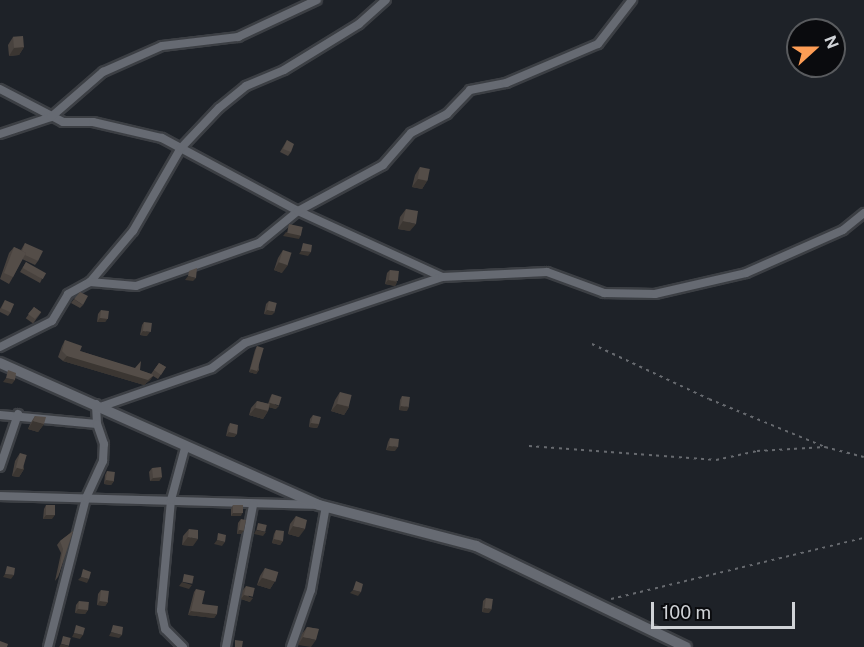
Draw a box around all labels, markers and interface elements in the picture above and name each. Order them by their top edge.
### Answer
north arrow [786,18,846,78]
text: N [820,33,843,51]
scale bar [654,590,798,628]
text: 100 m [662,602,711,623]

